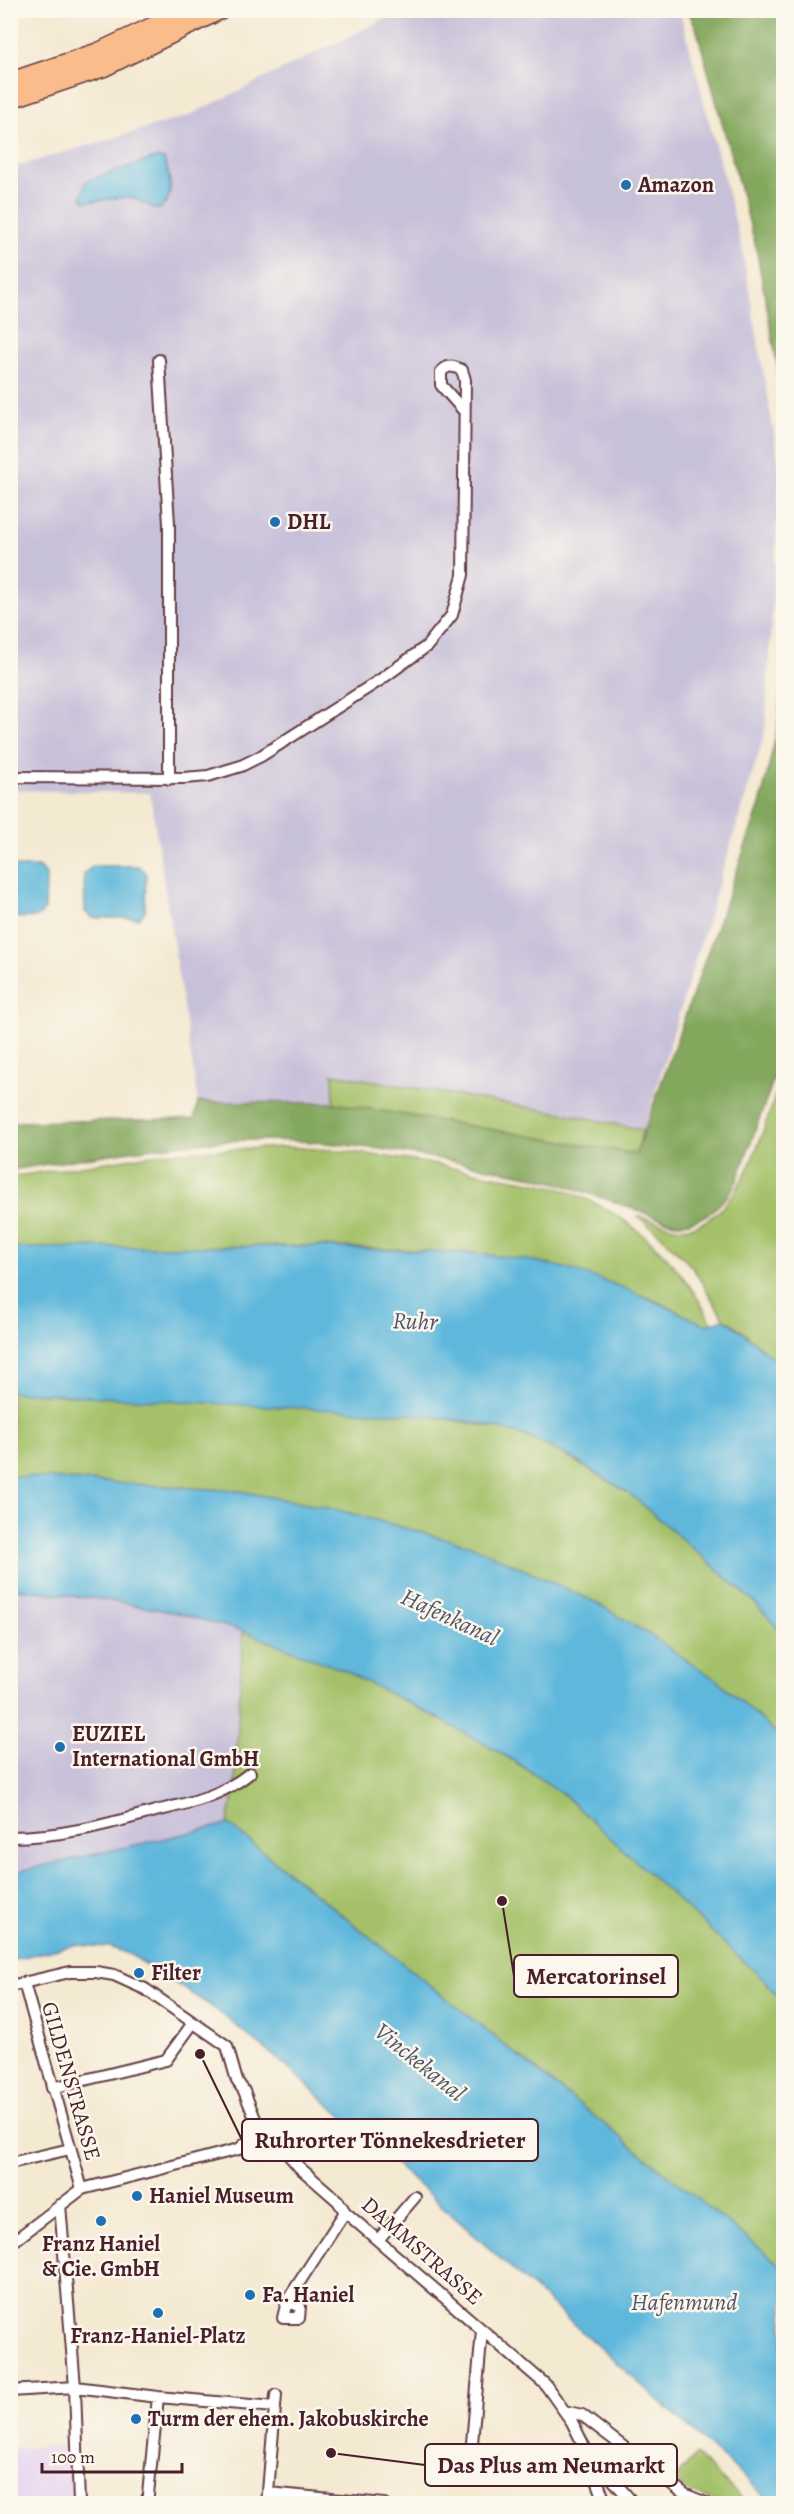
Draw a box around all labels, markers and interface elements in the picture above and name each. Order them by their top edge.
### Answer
place label: Amazon [637,170,714,200]
marker: Amazon [619,178,633,192]
place label: DHL [287,507,331,537]
marker: DHL [268,515,282,529]
water label: Ruhr [392,1304,439,1338]
water label: Hafenkanal [396,1580,504,1654]
place label: EUZIEL International GmbH [72,1719,259,1774]
marker: EUZIEL International GmbH [53,1740,67,1754]
callout: Mercatorinsel [514,1955,678,1997]
place label: Filter [151,1958,201,1988]
text: Mercatorinsel [526,1960,667,1992]
marker: Filter [132,1966,146,1980]
street label: GILDENSTRASSE [34,1998,108,2164]
water label: Vinckekanal [368,2015,472,2109]
callout: Ruhrorter Tönnekesdrieter [242,2119,538,2161]
text: Ruhrorter Tönnekesdrieter [254,2124,526,2156]
place label: Haniel Museum [149,2181,294,2211]
marker: Haniel Museum [130,2189,144,2203]
street label: DAMMSTRASSE [355,2190,489,2312]
marker: Franz Haniel & Cie. GmbH [94,2214,108,2228]
place label: Franz Haniel & Cie. GmbH [42,2229,160,2284]
place label: Fa. Haniel [262,2280,354,2310]
water label: Hafenmund [631,2286,737,2318]
marker: Fa. Haniel [243,2288,257,2302]
marker: Franz-Haniel-Platz [151,2306,165,2320]
place label: Franz-Haniel-Platz [70,2321,246,2351]
place label: Turm der ehem. Jakobuskirche [148,2404,429,2434]
marker: Turm der ehem. Jakobuskirche [129,2412,143,2426]
scale bar [42,2436,182,2474]
callout: Das Plus am Neumarkt [425,2444,677,2486]
text: 100 m [51,2445,95,2469]
text: Das Plus am Neumarkt [437,2449,665,2481]

